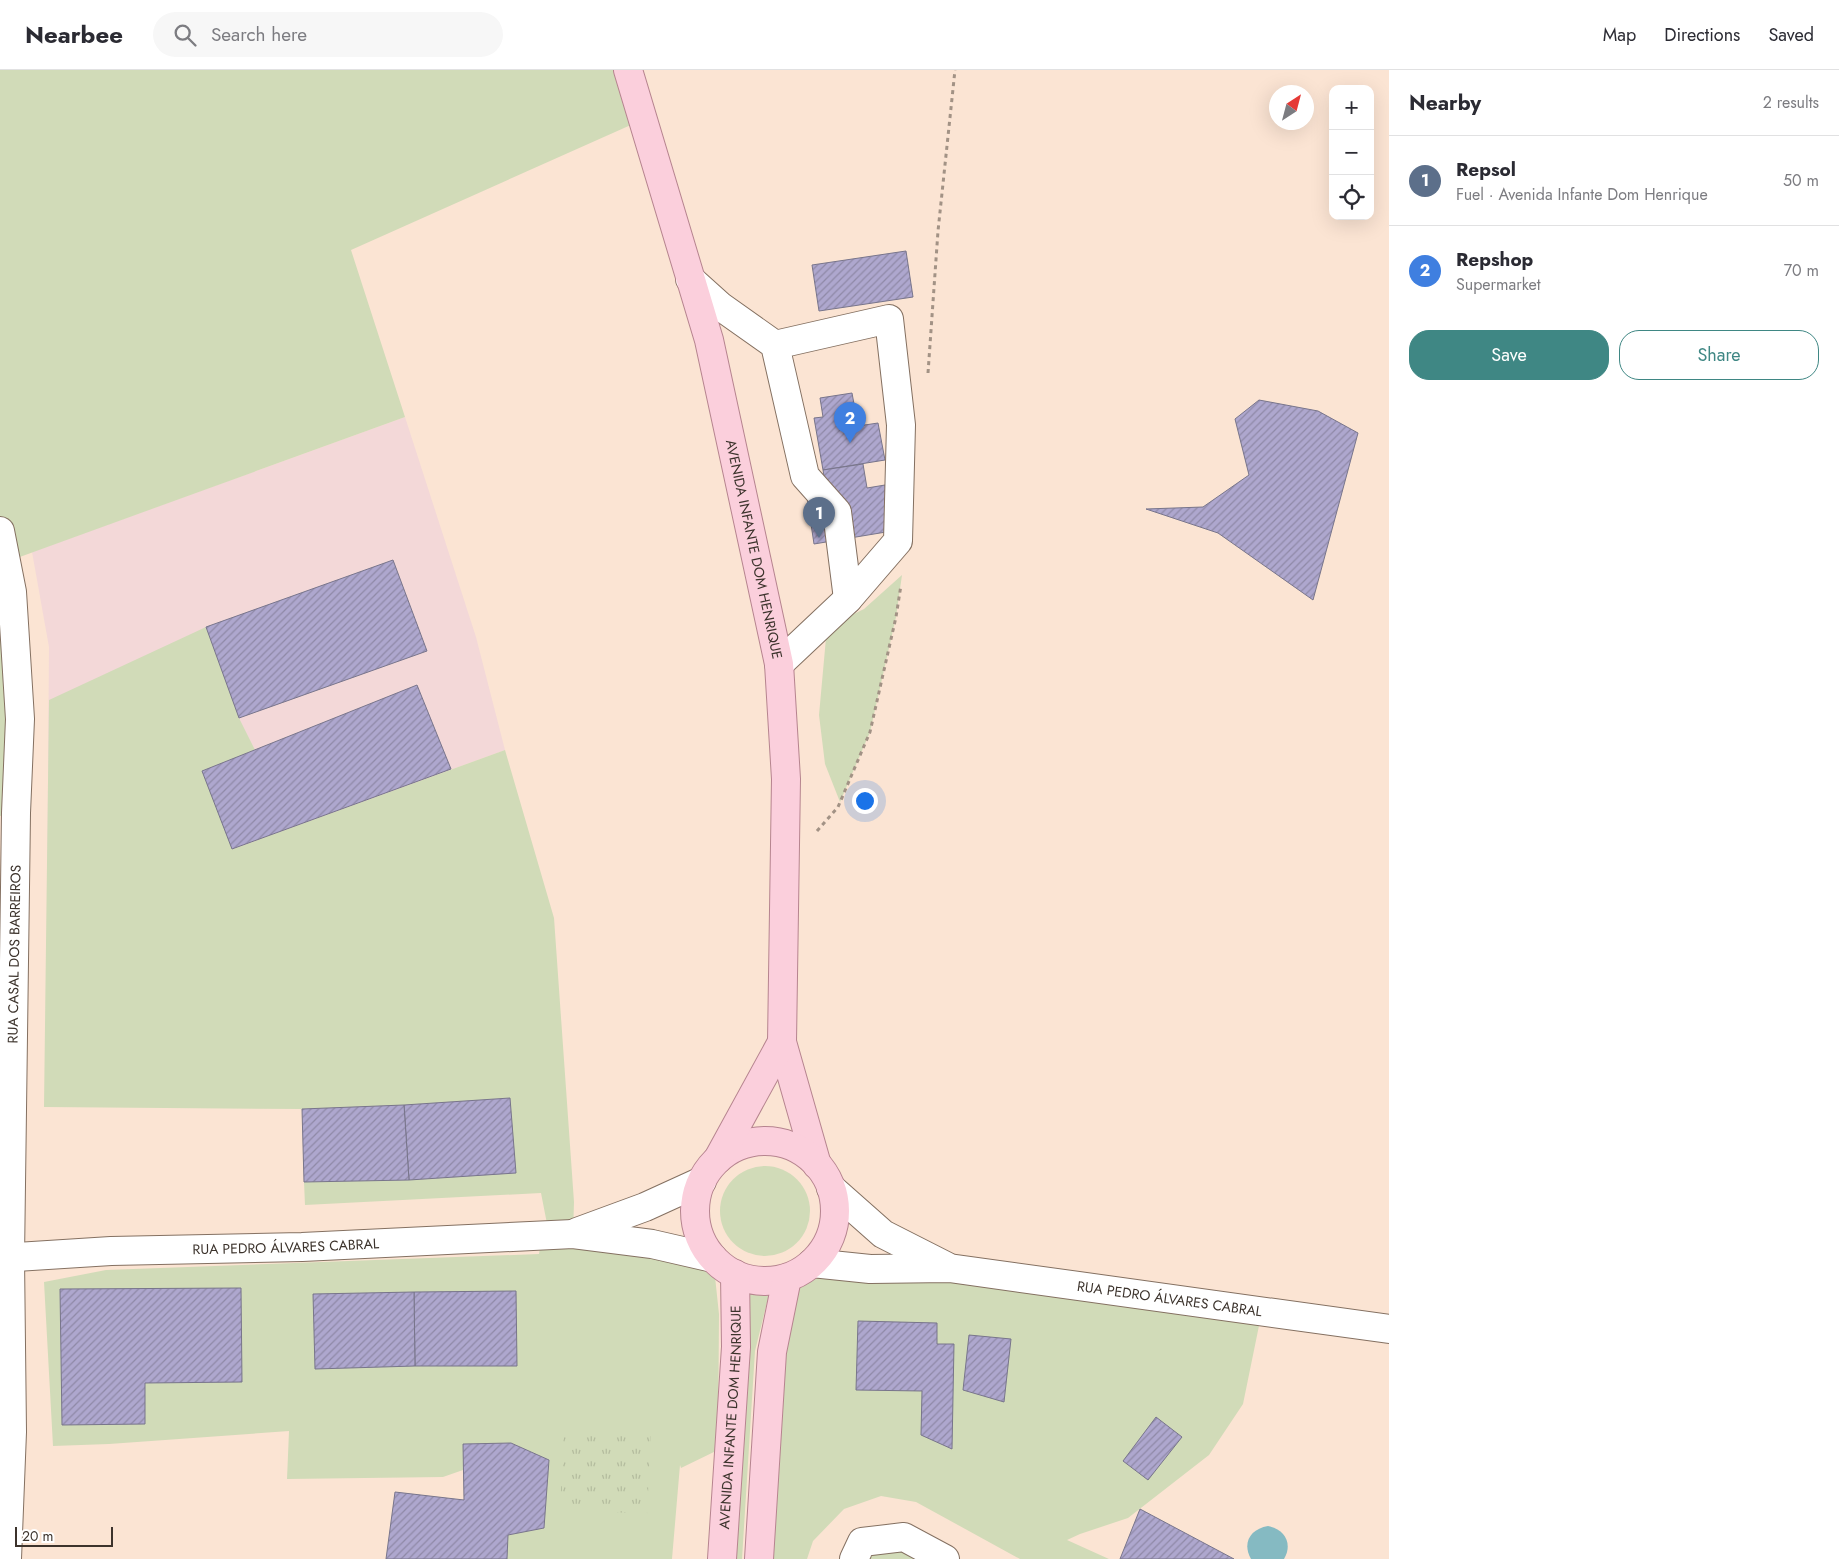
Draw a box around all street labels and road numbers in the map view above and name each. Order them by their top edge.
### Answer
street label: AVENIDA INFANTE DOM HENRIQUE [721,438,788,661]
street label: RUA CASAL DOS BARREIROS [2,864,26,1044]
street label: RUA PEDRO ÁLVARES CABRAL [192,1233,380,1259]
street label: RUA PEDRO ÁLVARES CABRAL [1076,1276,1264,1321]
street label: AVENIDA INFANTE DOM HENRIQUE [714,1305,746,1530]

